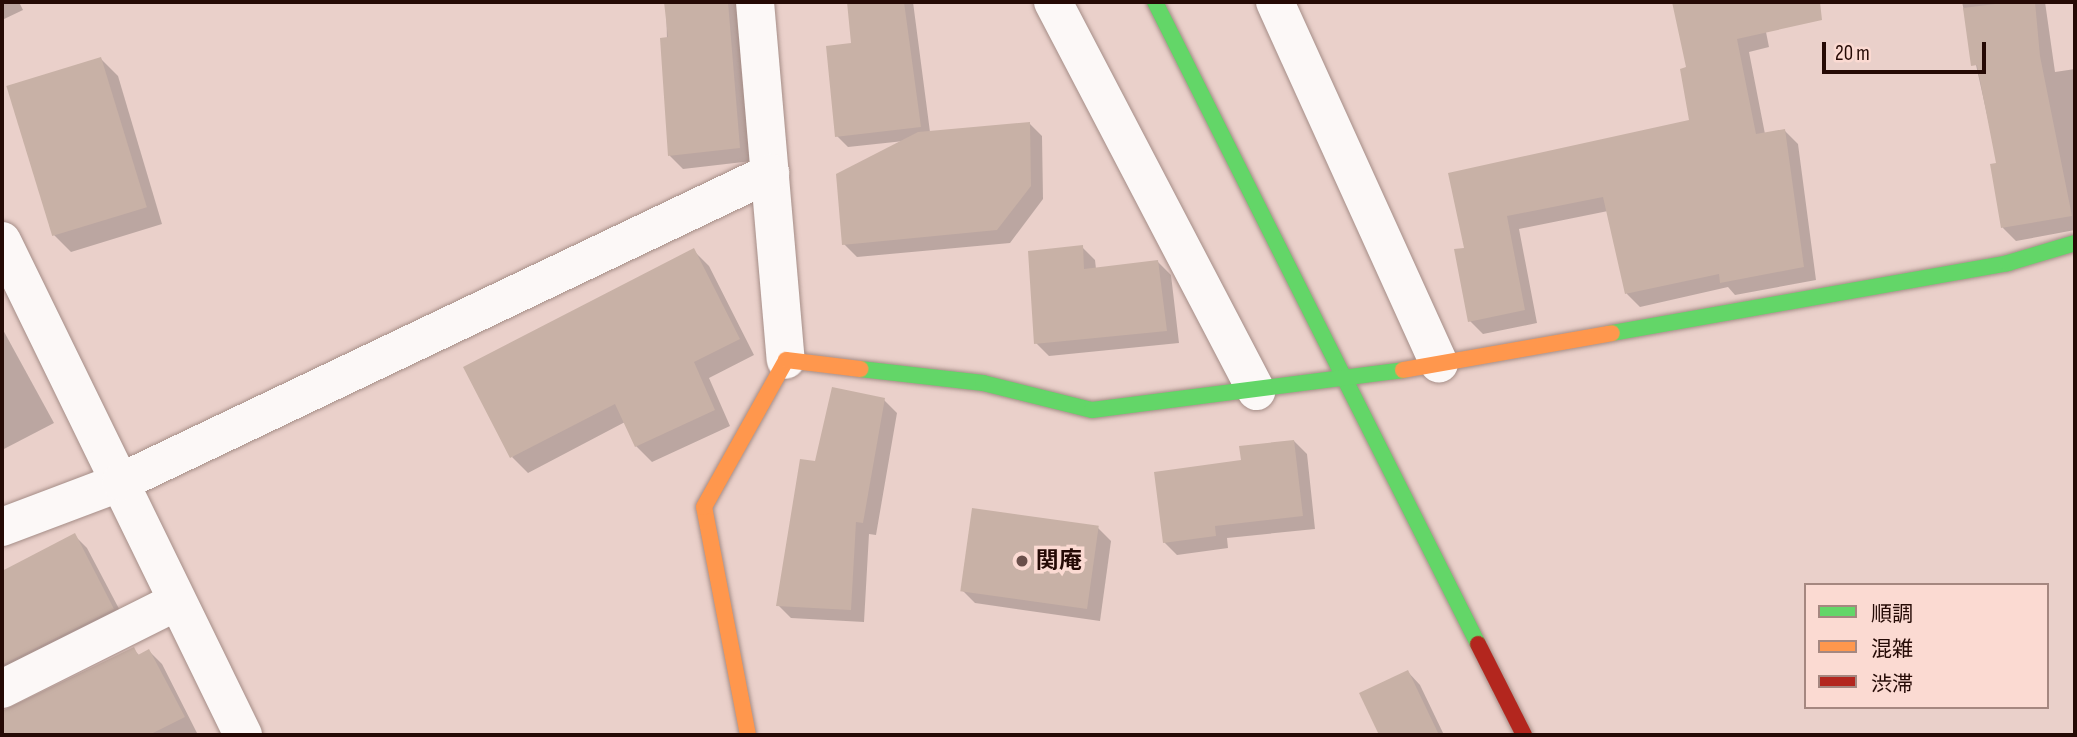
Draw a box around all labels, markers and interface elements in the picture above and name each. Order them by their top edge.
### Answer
scale bar [1825,28,1990,72]
text: 20 m [1835,41,1870,66]
place label: 関庵 [1036,547,1082,575]
marker: 関庵 [1014,553,1030,569]
legend [1804,583,2049,709]
text: 順調 [1871,602,1913,627]
text: 混雑 [1871,637,1913,662]
text: 渋滞 [1871,672,1913,697]

